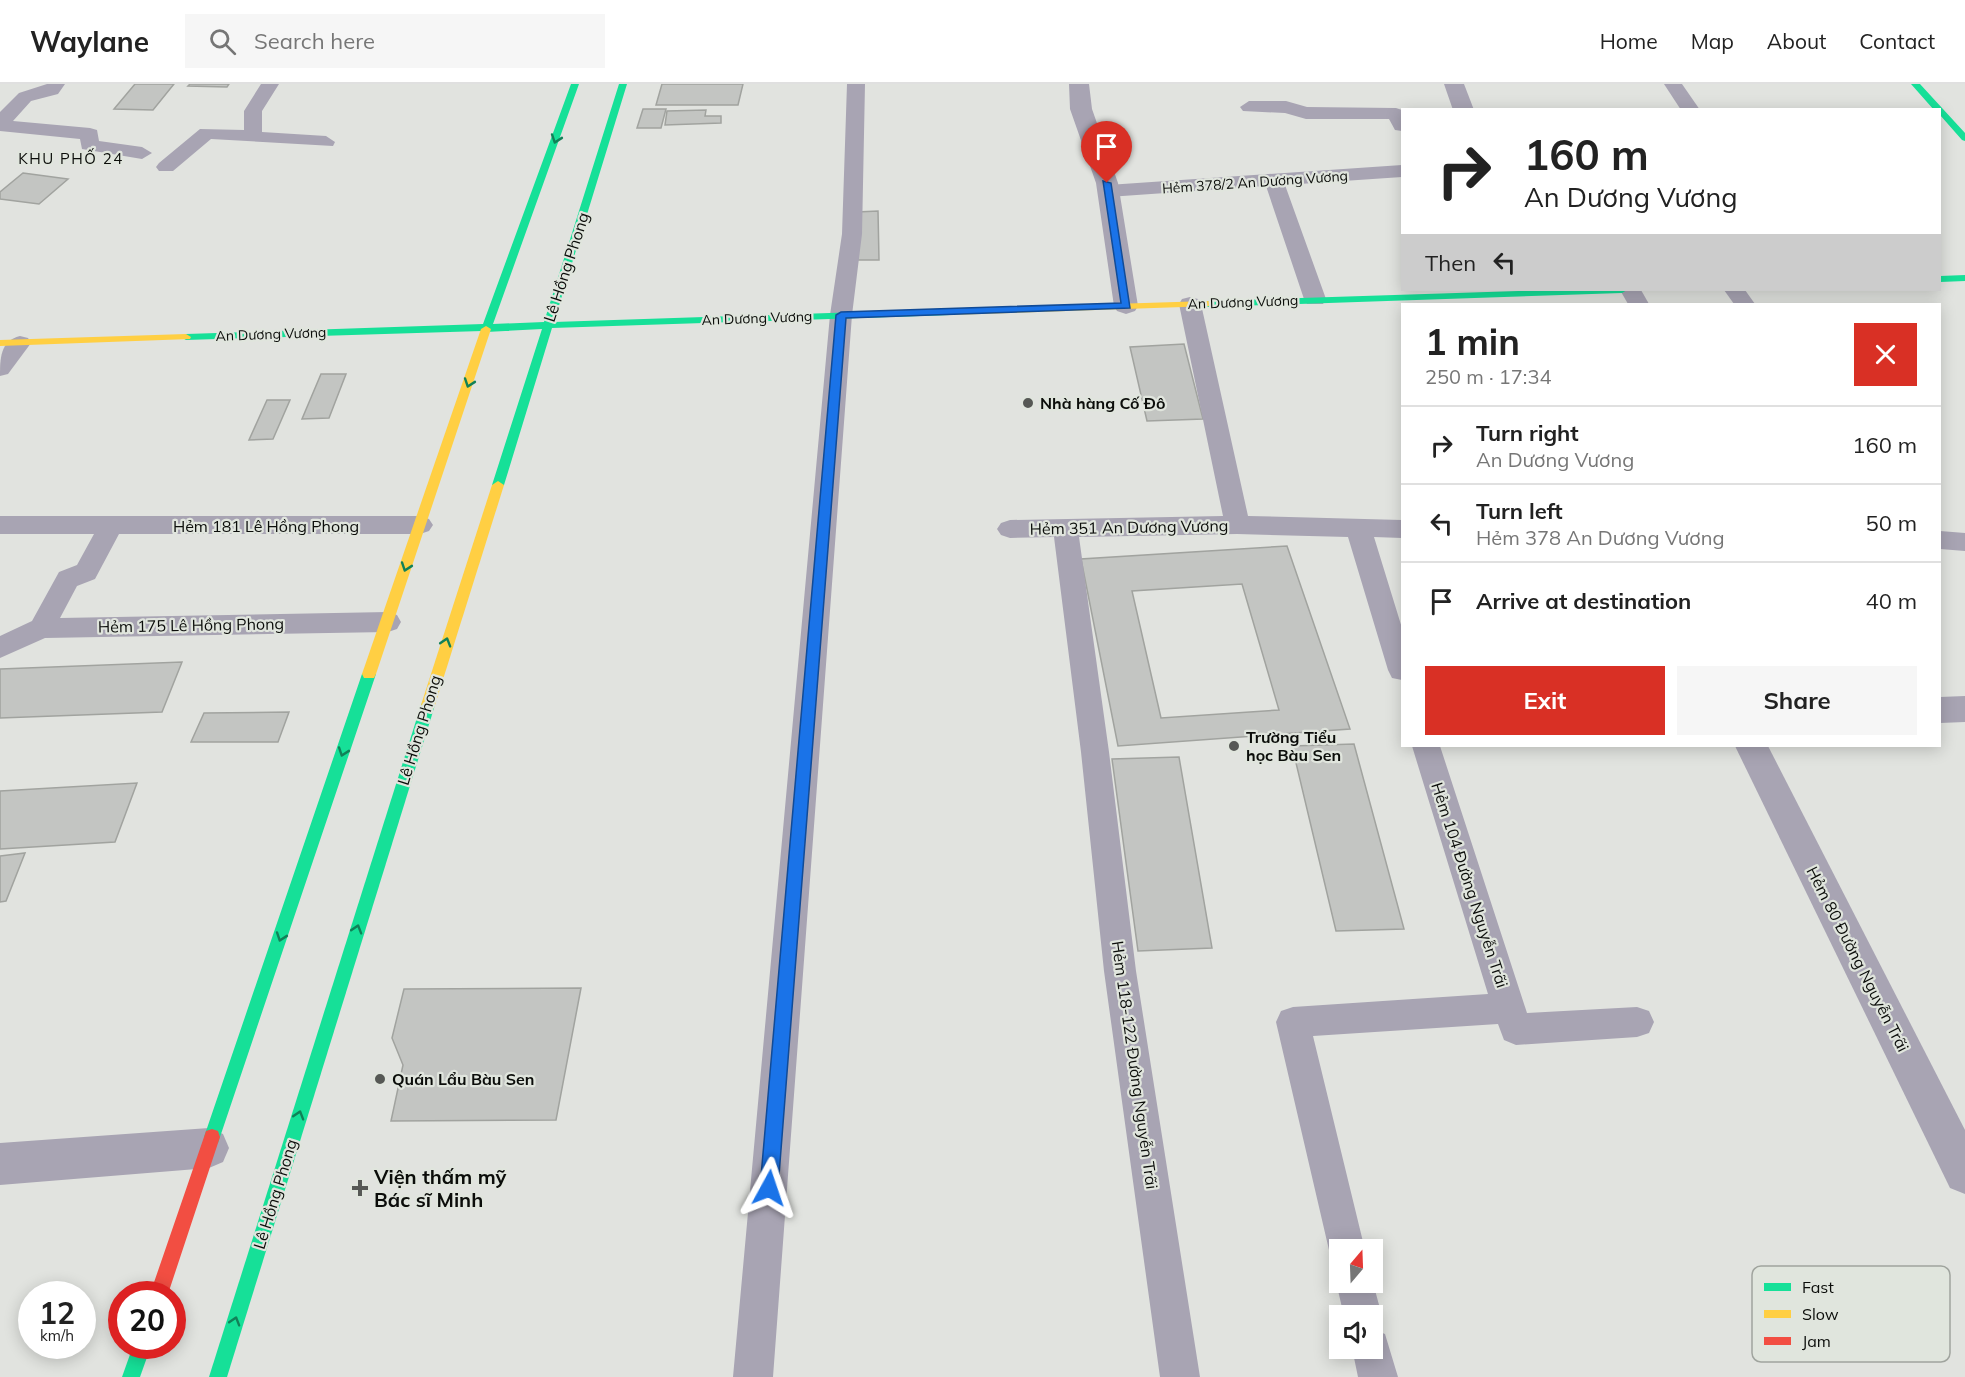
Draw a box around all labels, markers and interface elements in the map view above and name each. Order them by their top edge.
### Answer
search box [185,14,605,68]
text: Waylane [30,24,149,59]
icon: search [206,25,239,58]
text: Search here [254,27,375,55]
text: Home [1600,28,1658,54]
text: Map [1691,28,1734,54]
text: About [1767,28,1826,54]
text: Contact [1859,28,1935,54]
pin [1081,121,1132,183]
text: 160 m [1524,128,1649,181]
icon: arrive [1090,130,1123,163]
icon: right [1425,132,1503,210]
one-way arrow [550,133,563,144]
district label: KHU PHỐ 24 [18,148,124,168]
street label: Hẻm 378/2 An Dương Vương [1161,167,1349,197]
text: An Dương Vương [1524,180,1738,214]
street label: Lê Hồng Phong [539,210,593,324]
icon: left [1488,246,1521,279]
text: Then [1425,249,1476,277]
street label: An Dương Vương [1187,291,1299,313]
street label: An Dương Vương [701,307,813,329]
text: 1 min [1425,319,1520,364]
street label: An Dương Vương [215,323,327,345]
button: close [1854,323,1917,386]
text: 250 m · 17:34 [1425,364,1551,389]
one-way arrow [463,377,476,387]
place label: Nhà hàng Cố Đô [1040,393,1166,413]
marker: Nhà hàng Cố Đô [1021,396,1035,410]
text: Turn right [1476,419,1579,447]
icon: right [1425,429,1458,462]
text: 160 m [1852,431,1917,459]
text: An Dương Vương [1476,447,1634,472]
text: Turn left [1476,497,1563,525]
icon: left [1425,507,1458,540]
text: 50 m [1866,509,1917,537]
street label: Hẻm 351 An Dương Vương [1029,515,1229,539]
street label: Hẻm 181 Lê Hồng Phong [173,516,359,536]
text: Hẻm 378 An Dương Vương [1476,525,1724,550]
one-way arrow [401,561,413,572]
icon: arrive [1425,585,1458,618]
text: Arrive at destination [1476,587,1691,615]
text: 40 m [1866,587,1917,615]
street label: Hẻm 175 Lê Hồng Phong [98,613,284,637]
one-way arrow [439,637,452,648]
button: Exit [1425,666,1665,735]
button: Share [1677,666,1917,735]
street label: Lê Hồng Phong [393,673,445,787]
place label: Trường Tiểu học Bàu Sen [1246,727,1341,765]
marker: Trường Tiểu học Bàu Sen [1227,739,1241,753]
one-way arrow [338,746,351,757]
street label: Hẻm 104 Đường Nguyễn Trãi [1427,780,1513,990]
street label: Hẻm 80 Đường Nguyễn Trãi [1803,863,1913,1055]
one-way arrow [350,924,362,935]
one-way arrow [275,931,288,941]
street label: Hẻm 118-122 Đường Nguyễn Trãi [1108,940,1162,1190]
place label: Quán Lẩu Bàu Sen [392,1069,535,1089]
marker: Quán Lẩu Bàu Sen [373,1072,387,1086]
one-way arrow [292,1110,305,1121]
street label: Lê Hồng Phong [249,1137,301,1251]
position arrow [737,1156,801,1220]
place label: Viện thấm mỹ Bác sĩ Minh [373,1164,507,1212]
marker: Viện thấm mỹ Bác sĩ Minh [351,1179,369,1197]
north arrow [1329,1239,1383,1293]
map controls [1329,1239,1383,1359]
legend [1752,1266,1950,1362]
text: Fast [1802,1277,1834,1297]
speed limit sign: 20 [108,1281,186,1359]
text: 12 [39,1294,75,1332]
text: Slow [1802,1304,1839,1324]
button: sound [1329,1305,1383,1359]
one-way arrow [228,1316,240,1327]
text: km/h [40,1326,74,1345]
text: Jam [1802,1331,1831,1351]

